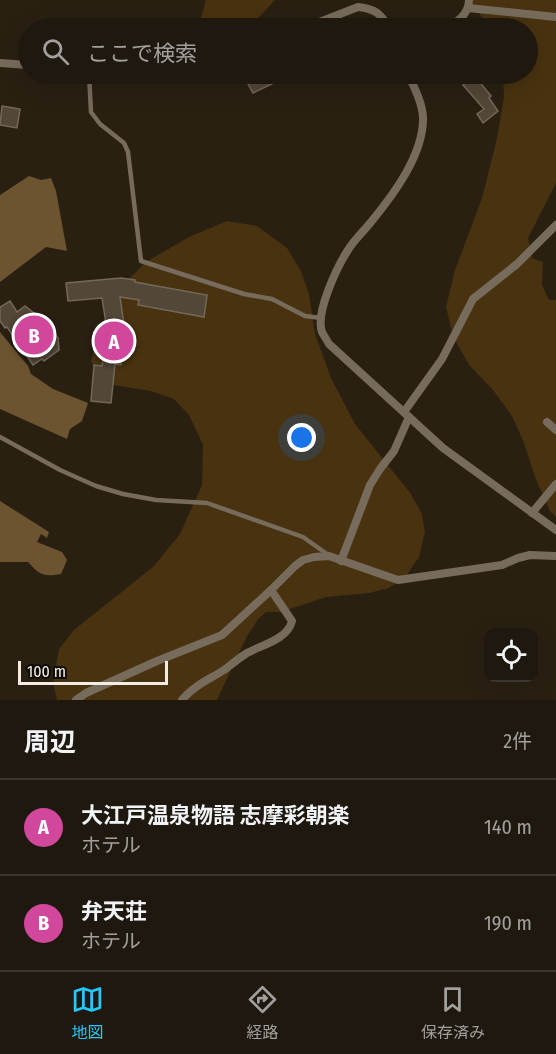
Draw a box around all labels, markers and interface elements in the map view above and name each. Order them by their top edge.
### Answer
search box [18,18,538,84]
icon: search [39,35,72,68]
text: ここで検索 [87,40,197,67]
pin: B [15,312,54,358]
pin: A [94,318,134,364]
your location [287,423,316,452]
map controls [484,628,538,682]
button: locate [484,628,538,682]
scale bar [18,658,168,686]
text: 100 m [27,662,66,681]
text: 周辺 [24,727,76,758]
text: 2件 [503,729,532,753]
text: 大江戸温泉物語 志摩彩朝楽 [81,802,350,829]
text: A [38,815,49,839]
text: 140 m [484,815,532,839]
text: ホテル [81,833,141,857]
text: 弁天荘 [81,898,147,925]
text: B [38,911,49,935]
text: 190 m [484,911,532,935]
text: ホテル [81,929,141,953]
tab: 地図 [71,983,104,1043]
tab: 経路 [246,983,279,1043]
tab: 保存済み [421,983,485,1043]

